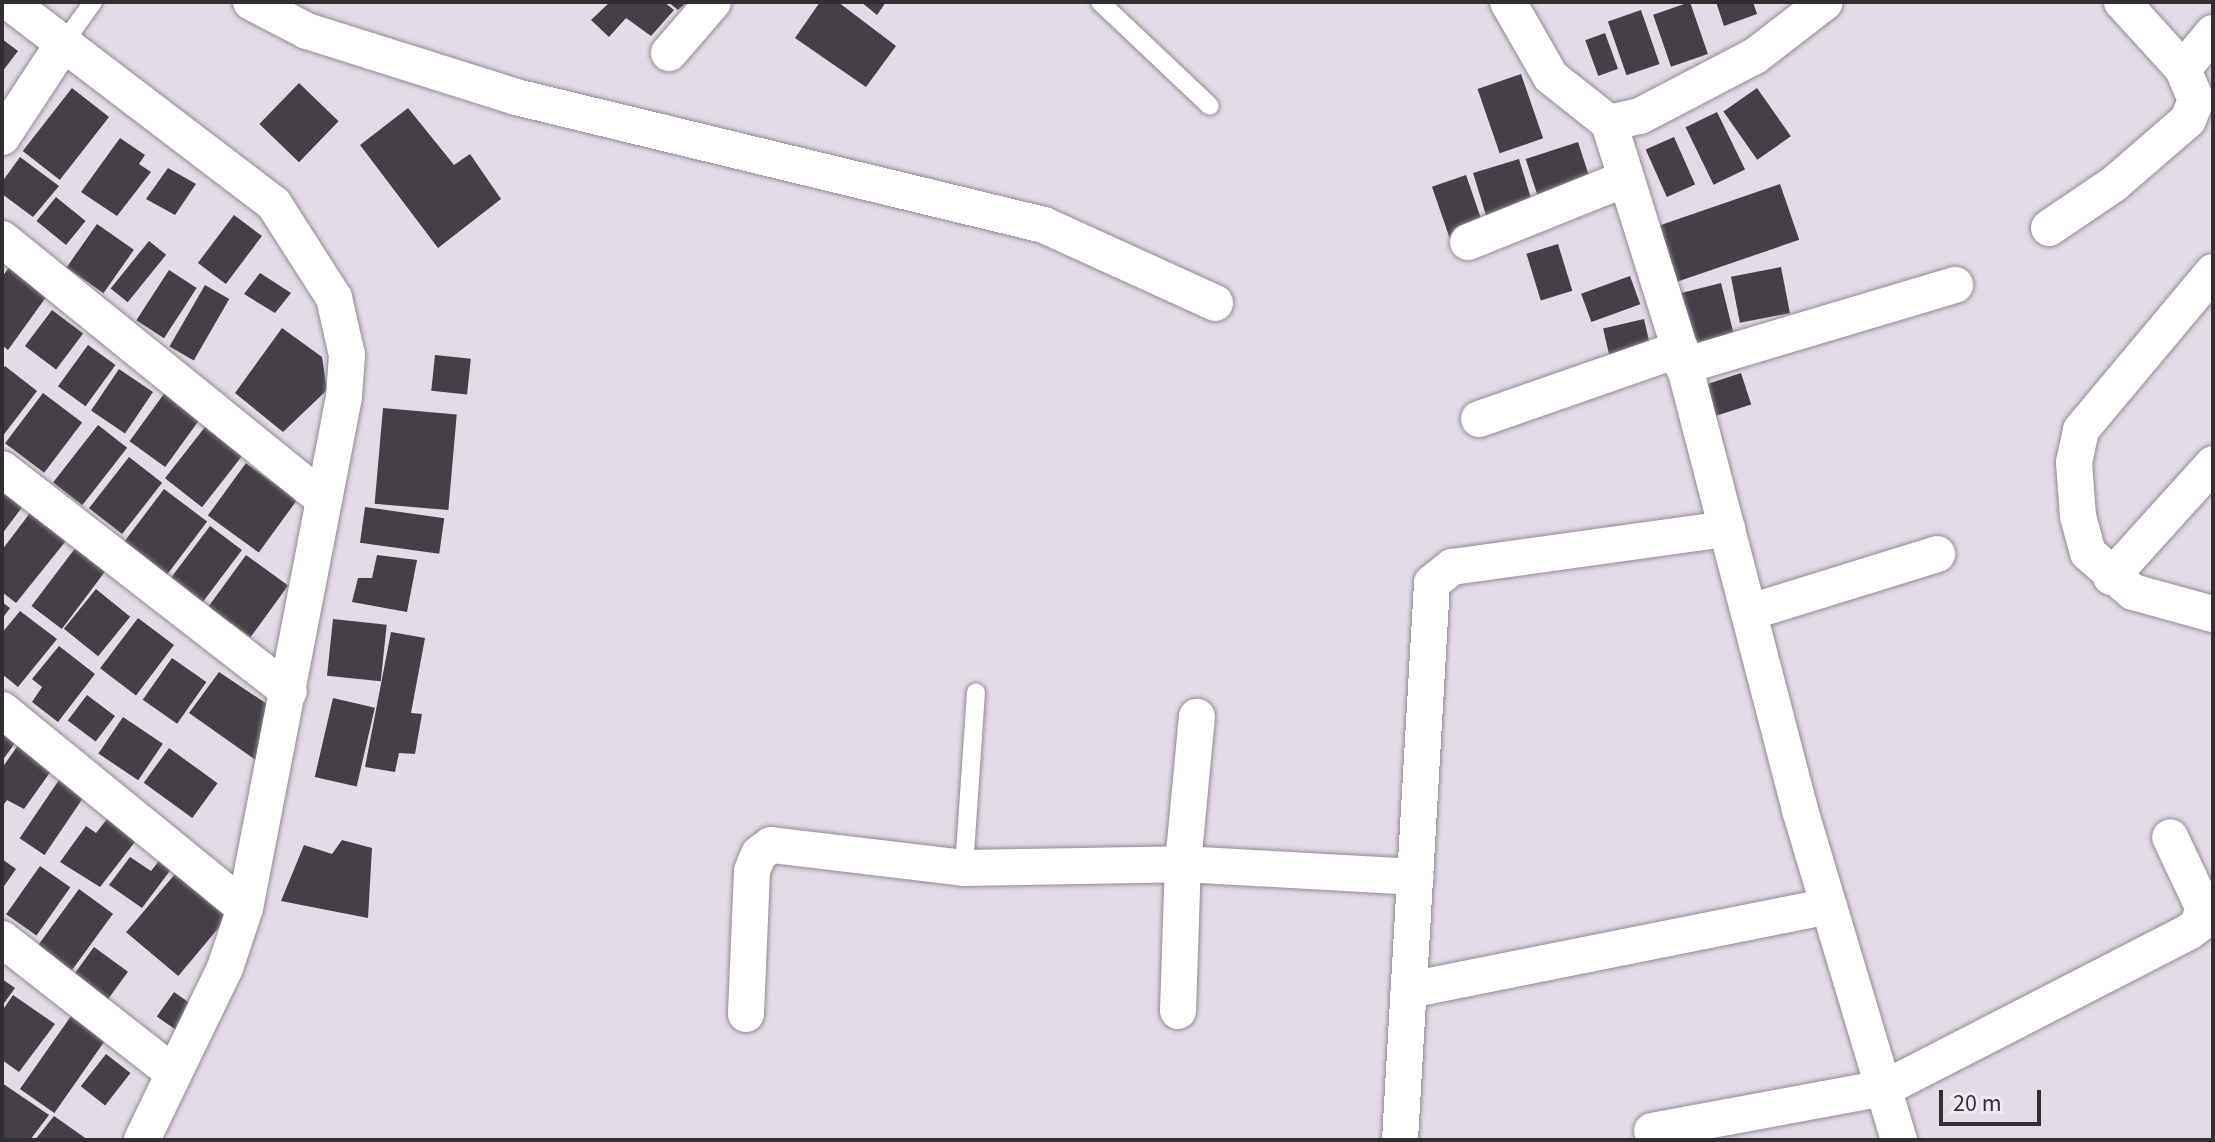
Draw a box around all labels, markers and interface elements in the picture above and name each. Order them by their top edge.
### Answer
scale bar [1943,1074,2045,1124]
text: 20 m [1953,1086,2002,1121]

